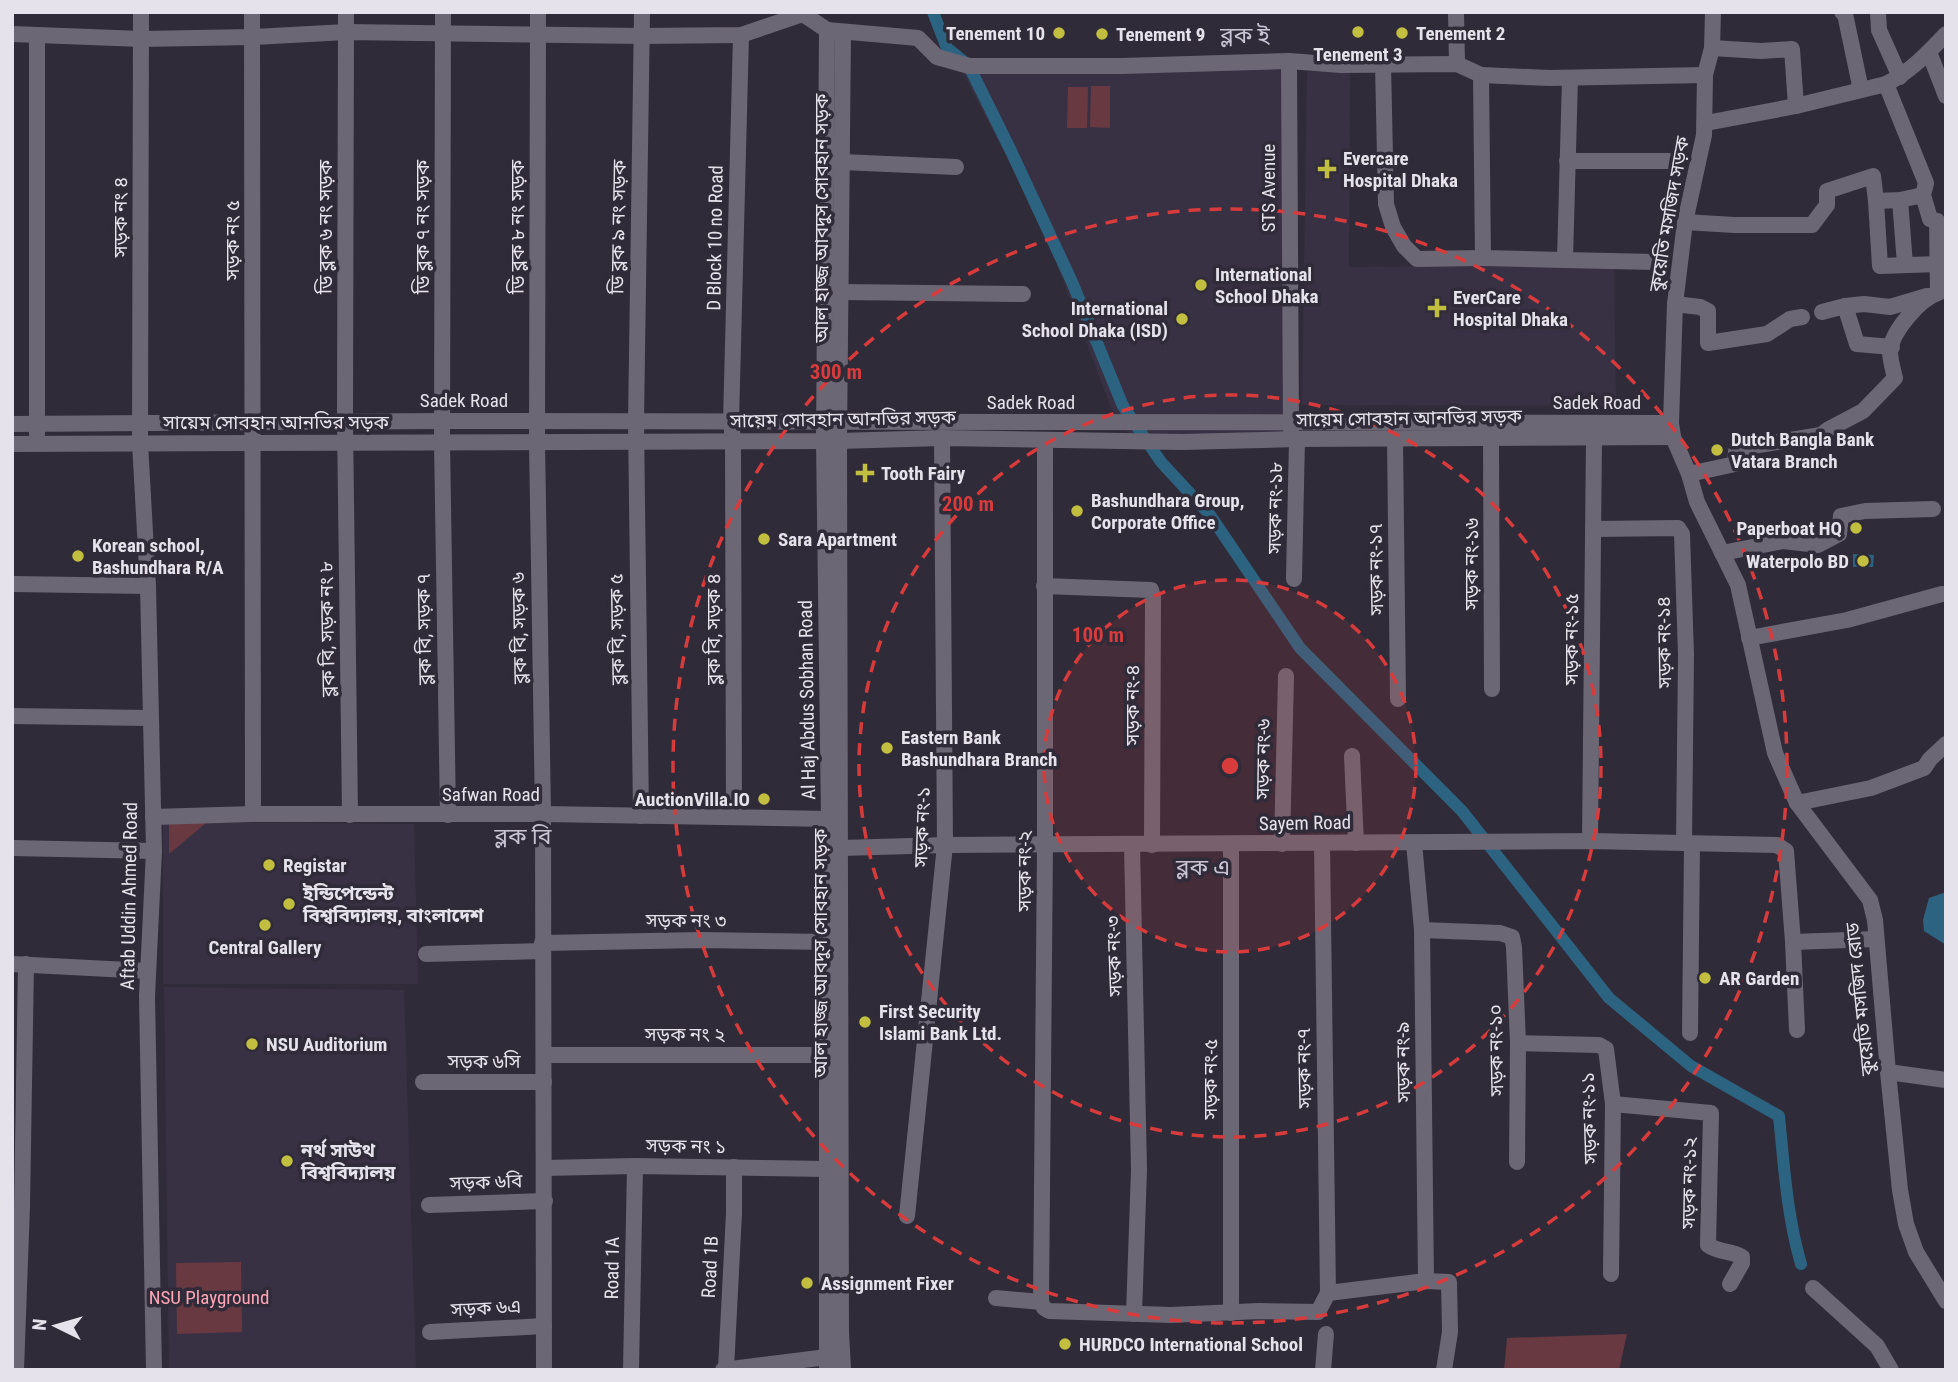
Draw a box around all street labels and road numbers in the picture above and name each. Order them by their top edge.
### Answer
street label: আল হাজ্জ আবদুস সোবহান সড়ক [810,93,833,343]
street label: কুয়েতি মসজিদ সড়ক [1644,134,1694,294]
street label: STS Avenue [1257,144,1280,232]
street label: ডি ব্লক ৬ নং সড়ক [314,159,337,295]
street label: ডি ব্লক ৭ নং সড়ক [411,159,434,295]
street label: ডি ব্লক ৮ নং সড়ক [506,159,529,295]
street label: ডি ব্লক ৯ নং সড়ক [605,159,631,295]
street label: D Block 10 no Road [702,165,728,311]
street label: সড়ক নং ৪ [109,177,132,258]
street label: সড়ক নং ৫ [221,200,244,281]
street label: Sadek Road [420,389,508,412]
street label: Sadek Road [987,391,1075,414]
street label: Sadek Road [1553,391,1641,414]
street label: সায়েম সোবহান আনভির সড়ক [1295,405,1523,431]
street label: সায়েম সোবহান আনভির সড়ক [729,406,957,432]
street label: সায়েম সোবহান আনভির সড়ক [162,411,390,434]
street label: সড়ক নং-১৮ [1263,462,1287,555]
street label: সড়ক নং-১৬ [1460,518,1483,611]
street label: সড়ক নং-১৭ [1364,523,1388,616]
street label: ব্লক বি, সড়ক নং ৮ [314,561,340,698]
street label: ব্লক বি, সড়ক ৬ [507,572,531,685]
street label: ব্লক বি, সড়ক ৭ [412,573,436,686]
street label: ব্লক বি, সড়ক ৫ [605,573,629,686]
street label: ব্লক বি, সড়ক ৪ [702,573,725,686]
street label: সড়ক নং-১৫ [1560,593,1583,686]
street label: সড়ক নং-১৪ [1652,596,1676,689]
street label: Al Haj Abdus Sobhan Road [794,600,820,800]
street label: সড়ক নং-৪ [1121,665,1144,746]
street label: সড়ক নং-৬ [1251,718,1275,801]
street label: Safwan Road [442,783,540,806]
street label: সড়ক নং-১ [909,786,935,869]
street label: Aftab Uddin Ahmed Road [116,802,142,990]
street label: Sayem Road [1259,811,1351,835]
street label: আল হাজ্জ আবদুস সোবহান সড়ক [809,828,832,1078]
street label: সড়ক নং-২ [1013,831,1036,912]
street label: সড়ক নং ৩ [645,909,726,932]
street label: সড়ক নং-৩ [1101,915,1127,998]
street label: কুয়েতি মসজিদ রোড [1840,921,1880,1078]
street label: সড়ক নং-১০ [1484,1004,1508,1097]
street label: সড়ক নং-৯ [1391,1021,1415,1104]
street label: সড়ক নং ২ [644,1023,725,1046]
street label: সড়ক নং-৭ [1292,1027,1316,1110]
street label: সড়ক নং-৫ [1199,1039,1222,1120]
street label: সড়ক ৬সি [446,1050,522,1073]
street label: সড়ক নং-১১ [1576,1072,1602,1165]
street label: সড়ক নং ১ [645,1134,726,1158]
street label: সড়ক নং-১২ [1677,1137,1701,1230]
street label: সড়ক ৬বি [448,1169,523,1195]
street label: Road 1B [697,1235,723,1299]
street label: Road 1A [600,1236,624,1300]
street label: সড়ক ৬এ [449,1295,522,1321]

